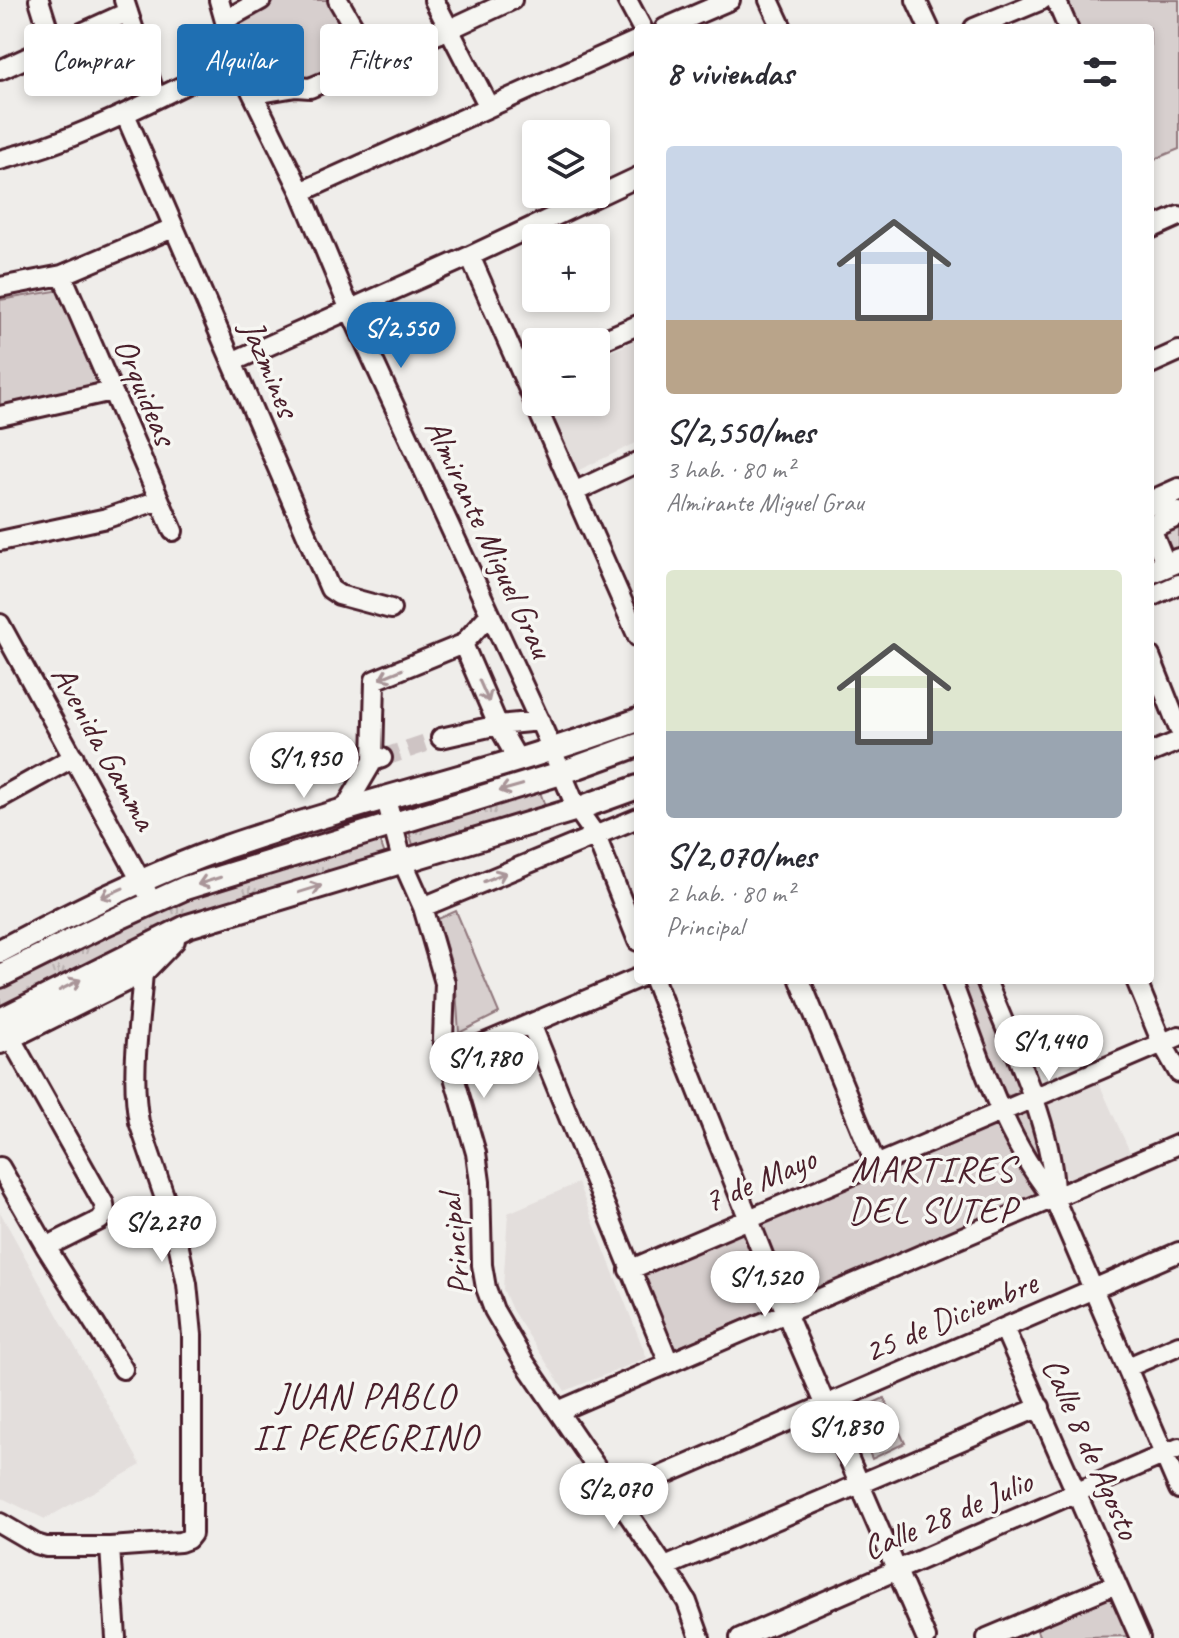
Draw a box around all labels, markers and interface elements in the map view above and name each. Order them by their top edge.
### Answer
chip: Comprar [24,24,161,96]
chip: Alquilar [177,24,304,96]
chip: Filtros [320,24,438,96]
icon: filters [1078,50,1122,94]
text: 8 viviendas [666,51,793,94]
map controls [522,120,610,416]
button: layers [522,120,610,208]
icon: home [822,198,966,342]
button: + [522,224,610,312]
pin: S/2,550 [327,302,475,370]
text: S/2,550 [365,311,437,344]
street label: Jazmines [230,312,311,426]
button: − [522,328,610,416]
street label: Orquideas [104,331,188,454]
text: S/2,550/mes [666,410,815,453]
street label: Almirante Miguel Grau [415,412,565,667]
text: 3 hab. · 80 m² [666,453,794,486]
text: Almirante Miguel Grau [666,486,864,519]
icon: home [822,622,966,766]
street label: Avenida Gamma [42,658,168,839]
one-way arrow [379,667,404,682]
one-way arrow [477,679,492,703]
pin: S/1,950 [230,732,378,800]
text: S/1,950 [268,741,340,774]
one-way arrow [499,781,525,796]
text: S/2,070/mes [666,834,816,877]
one-way arrow [482,869,507,883]
one-way arrow [197,874,222,889]
text: 2 hab. · 80 m² [666,877,794,910]
one-way arrow [297,881,323,896]
one-way arrow [100,887,125,902]
text: Principal [666,910,744,943]
one-way arrow [57,976,81,992]
pin: S/1,440 [975,1015,1123,1083]
text: S/1,440 [1012,1024,1086,1057]
pin: S/1,780 [410,1032,558,1100]
text: S/1,780 [447,1041,521,1074]
street label: 7 de Mayo [697,1136,824,1222]
district label: MARTIRES DEL SUTEP [848,1146,1021,1233]
street label: Principal [427,1186,481,1298]
pin: S/2,270 [88,1196,236,1264]
text: S/2,270 [125,1205,199,1238]
pin: S/1,520 [691,1251,839,1319]
text: S/1,520 [729,1260,801,1293]
street label: 25 de Diciembre [857,1260,1045,1372]
street label: Calle 8 de Agosto [1032,1351,1151,1547]
district label: JUAN PABLO II PEREGRINO [253,1373,481,1460]
pin: S/1,830 [771,1401,919,1469]
text: S/1,830 [808,1410,882,1443]
street label: Calle 28 de Julio [856,1459,1040,1569]
pin: S/2,070 [540,1463,688,1531]
text: S/2,070 [577,1472,651,1505]

